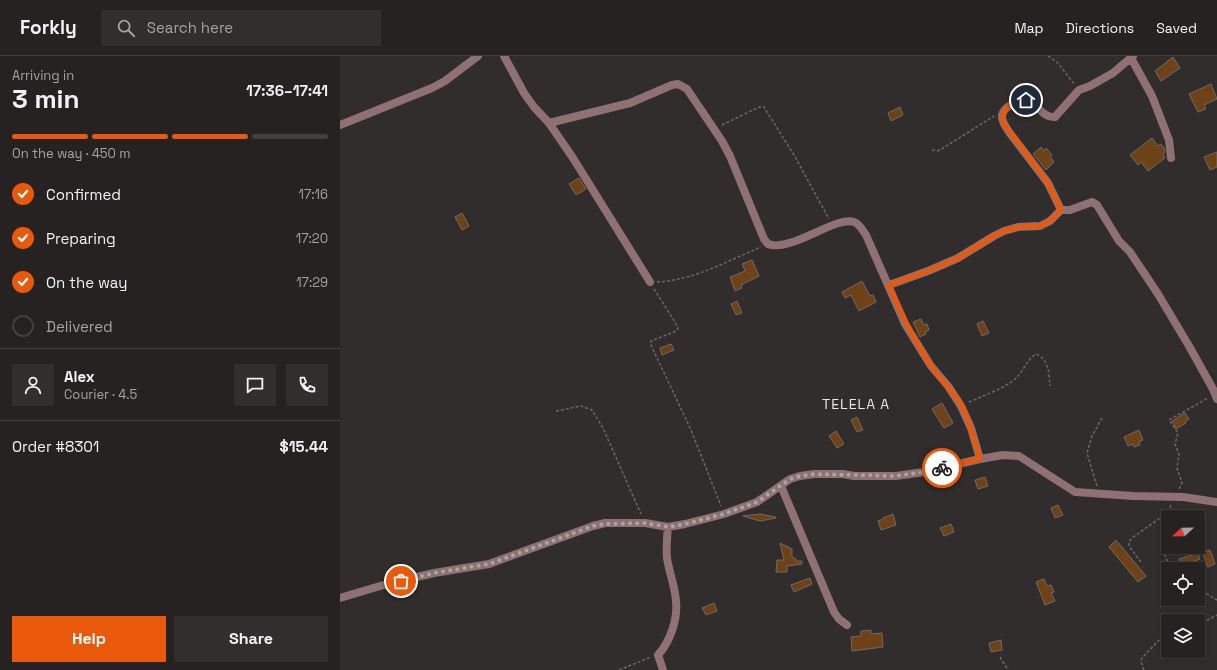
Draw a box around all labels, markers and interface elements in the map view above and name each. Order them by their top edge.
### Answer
search box [101,10,381,46]
text: Forkly [20,15,77,40]
icon: search [115,17,137,39]
text: Search here [147,18,233,37]
text: Map [1014,19,1044,37]
text: Directions [1066,19,1134,37]
text: Saved [1156,19,1197,37]
text: Arriving in [12,67,74,84]
text: 17:36–17:41 [246,81,328,100]
text: 3 min [12,82,80,116]
pin [1009,83,1043,117]
icon: home [1015,89,1037,111]
text: On the way · 450 m [12,145,130,162]
icon: check [12,183,34,205]
text: Confirmed [46,185,121,204]
text: 17:16 [299,186,328,203]
icon: check [12,227,34,249]
text: Preparing [46,229,116,248]
text: 17:20 [296,230,328,247]
icon: check [12,271,34,293]
text: On the way [46,273,127,292]
text: 17:29 [296,274,328,291]
text: Delivered [46,317,113,336]
button: person [12,364,54,406]
button: chat [234,364,276,406]
button: phone [286,364,328,406]
text: Alex [64,367,95,386]
text: Courier · 4.5 [64,386,137,403]
district label: TELELA A [822,395,890,413]
text: Order #8301 [12,437,99,456]
text: $15.44 [280,437,328,456]
courier [922,448,962,488]
icon: bike [931,457,953,479]
north arrow [1161,510,1205,554]
map controls [1161,510,1205,658]
button: locate [1161,562,1205,606]
pin [384,564,418,598]
icon: bag [390,570,412,592]
button: layers [1161,614,1205,658]
button: Help [12,616,166,662]
button: Share [174,616,328,662]

